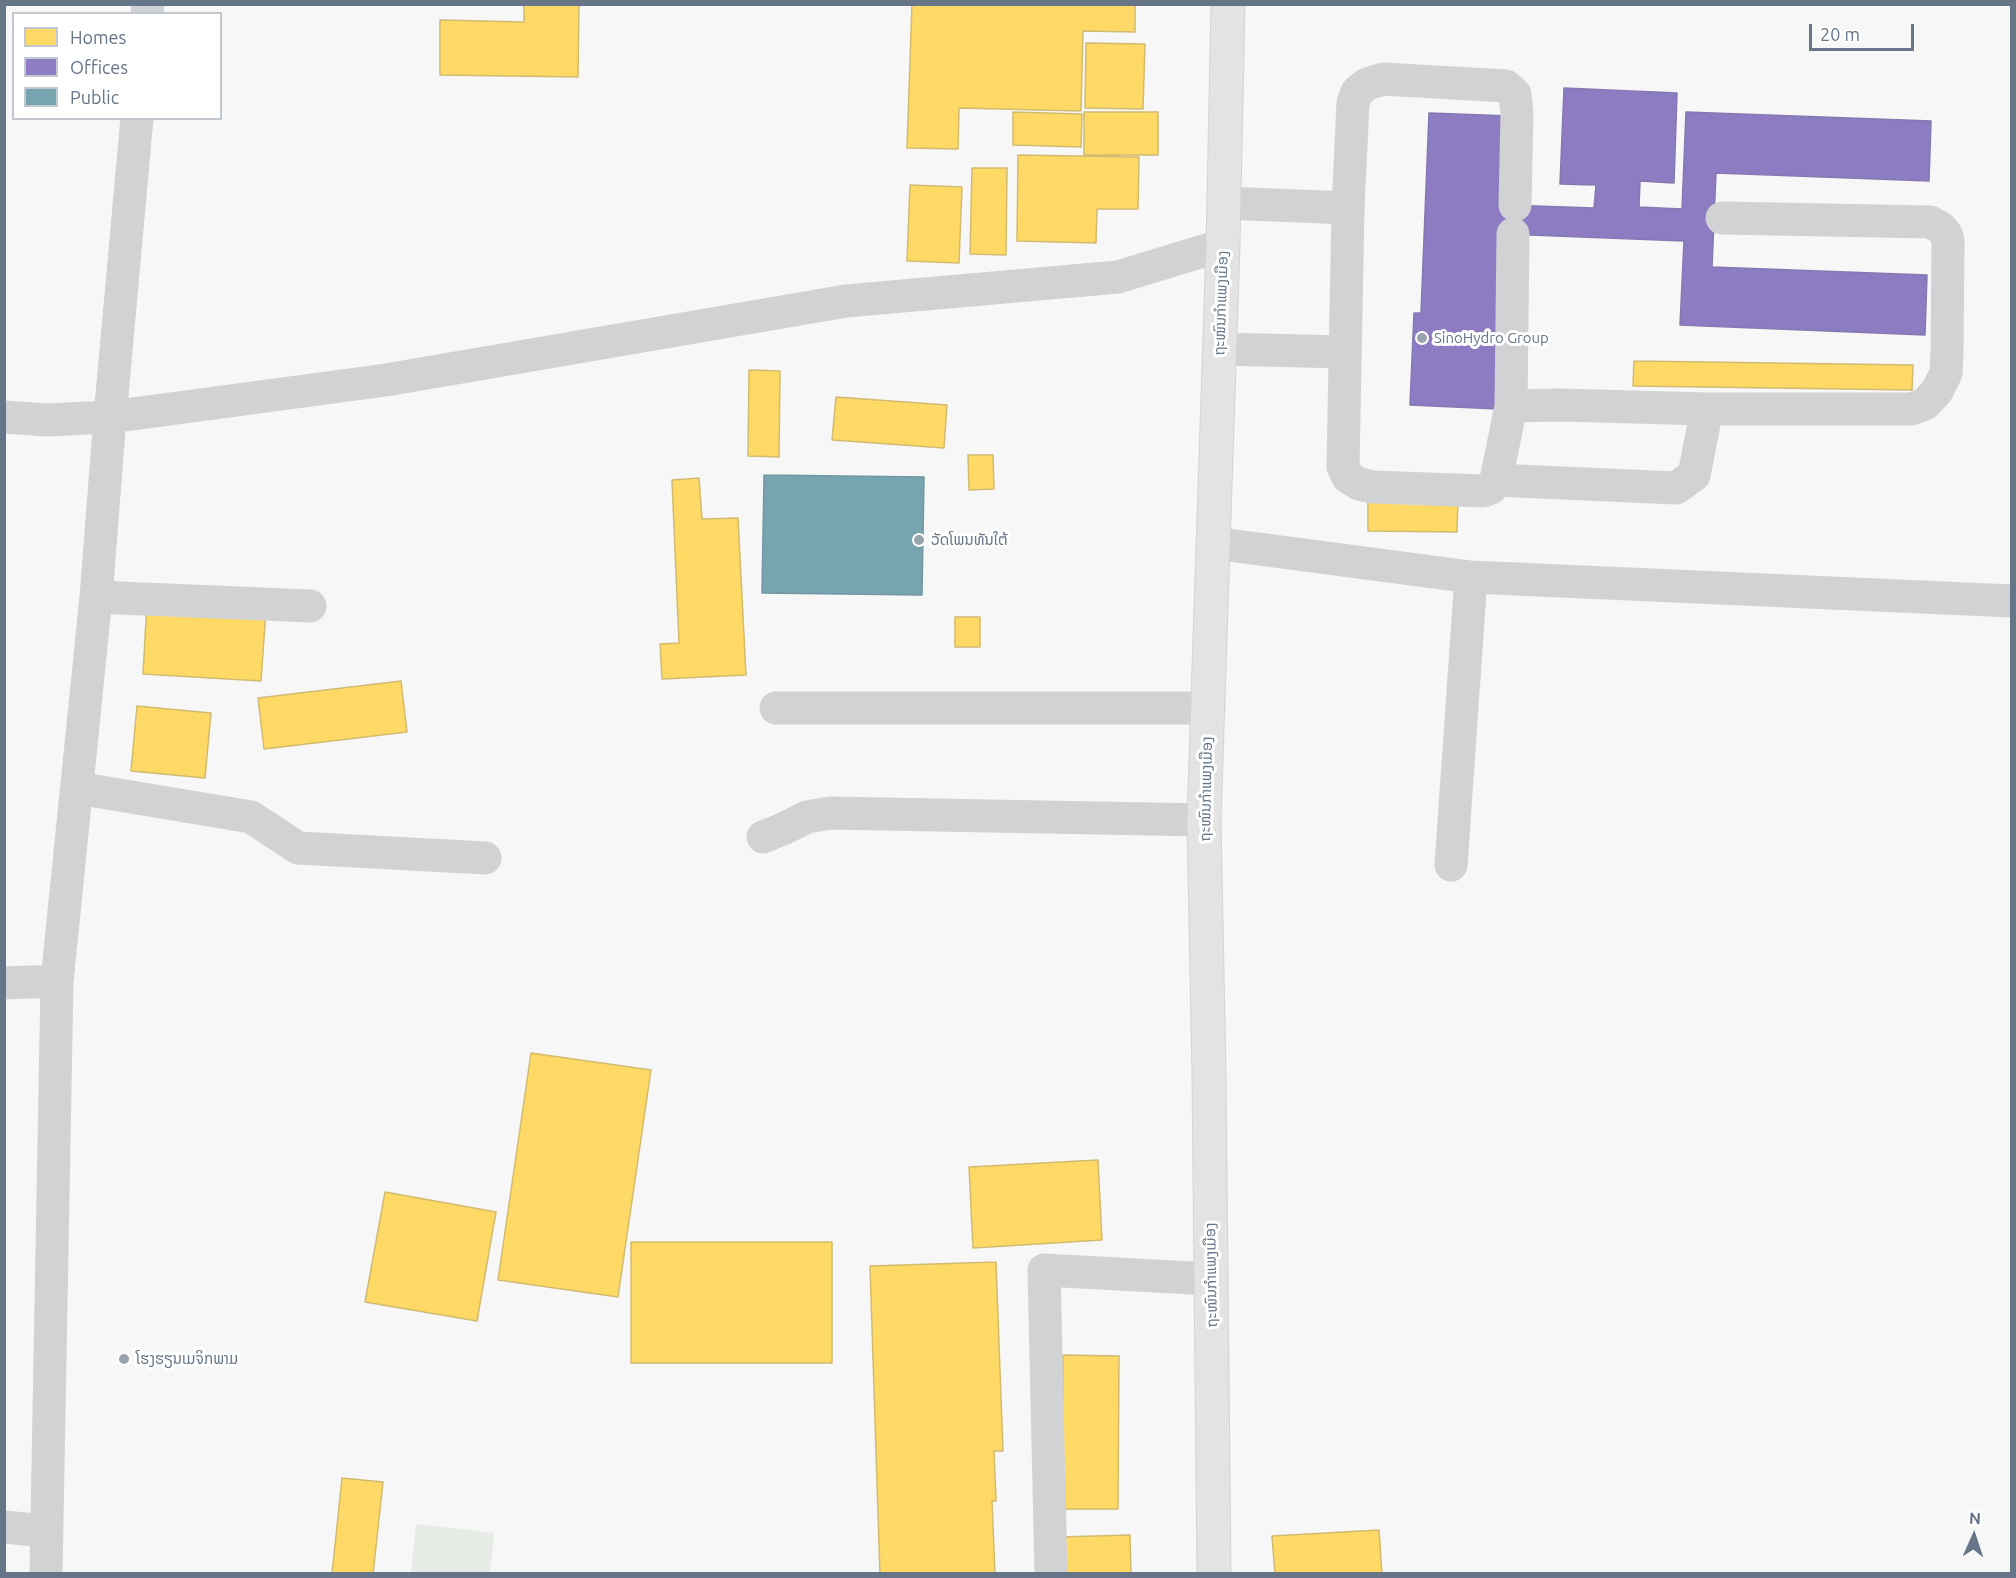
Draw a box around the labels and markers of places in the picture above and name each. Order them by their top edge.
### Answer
place label: SinoHydro Group [1434,329,1549,347]
marker: SinoHydro Group [1415,331,1429,345]
place label: ວັດໂພນທັນໃຕ້ [931,531,1008,549]
marker: ວັດໂພນທັນໃຕ້ [912,533,926,547]
place label: ໂຮງຮຽນເມຈິກພາມ [136,1350,238,1368]
marker: ໂຮງຮຽນເມຈິກພາມ [117,1352,131,1366]

